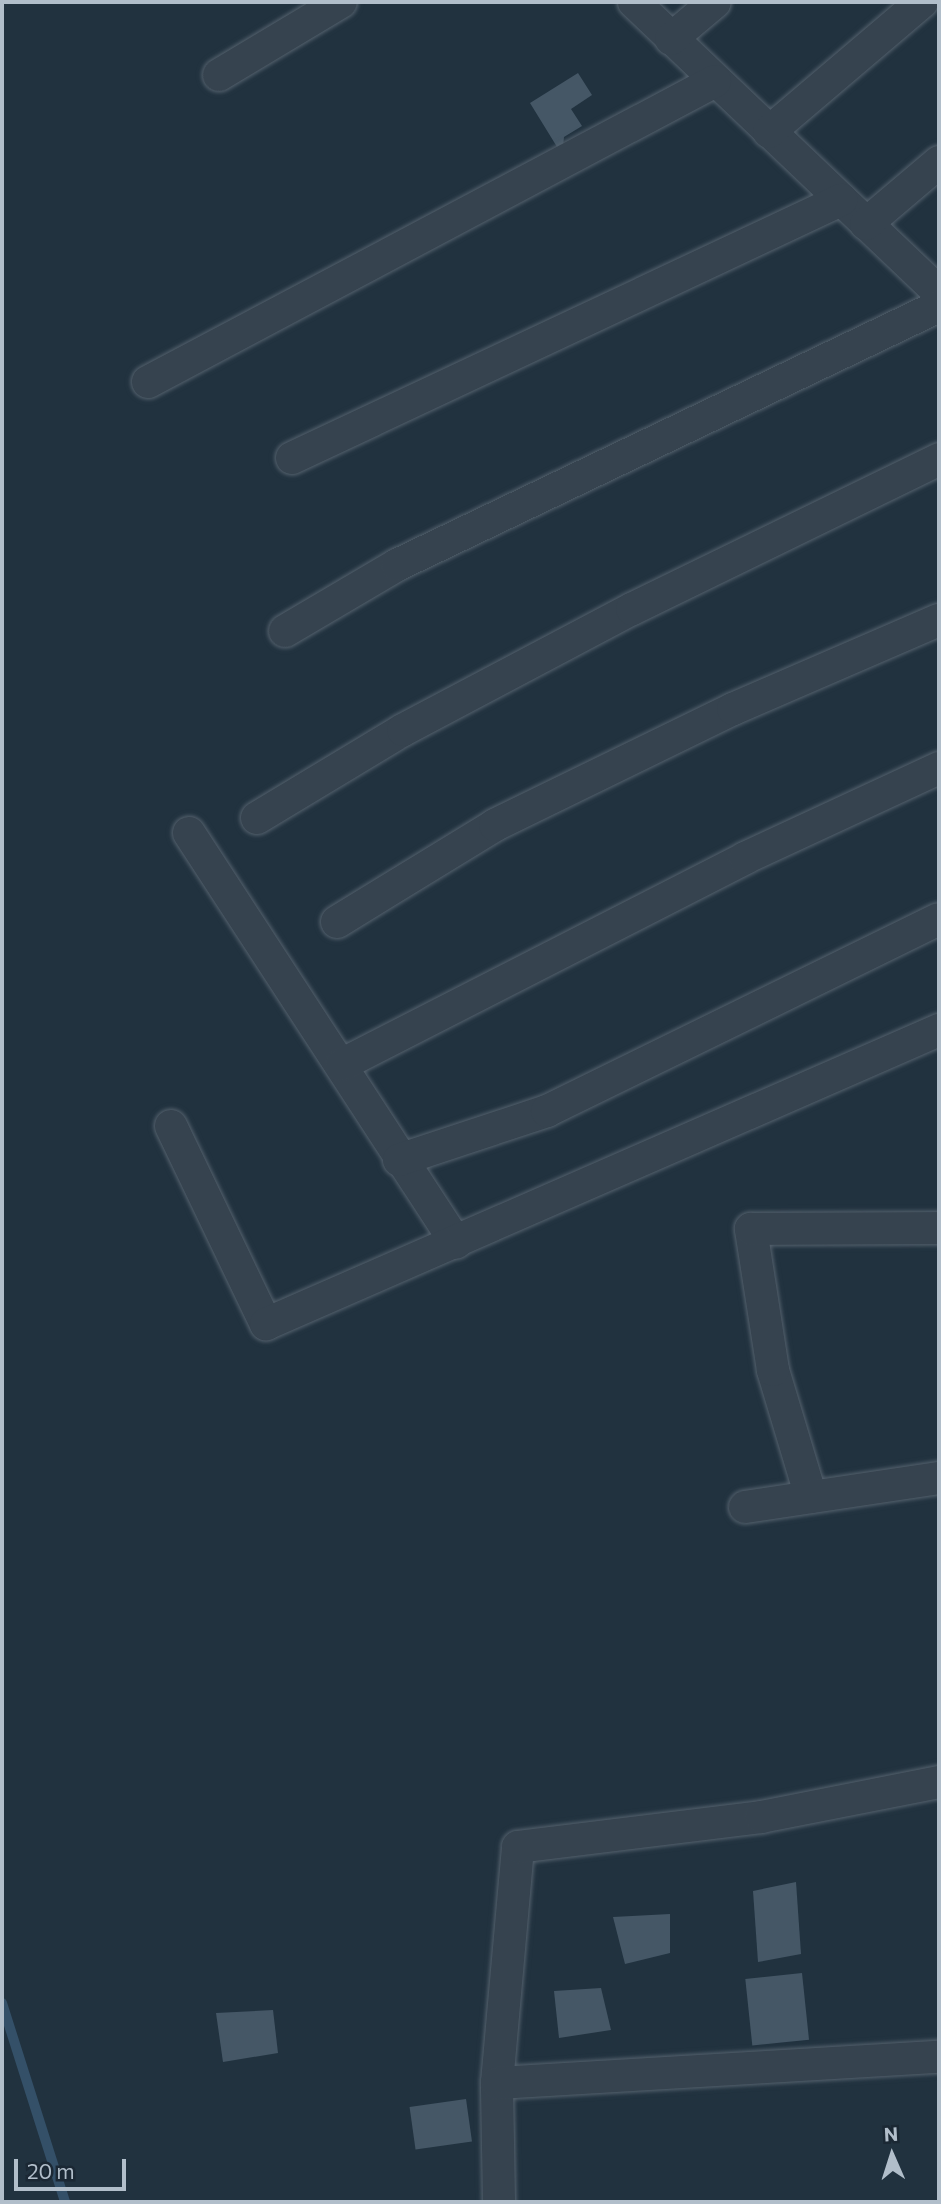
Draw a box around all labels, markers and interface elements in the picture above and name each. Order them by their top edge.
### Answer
north arrow [857,2120,927,2190]
text: N [883,2122,899,2145]
scale bar [18,2144,130,2188]
text: 20 m [27,2158,75,2183]

